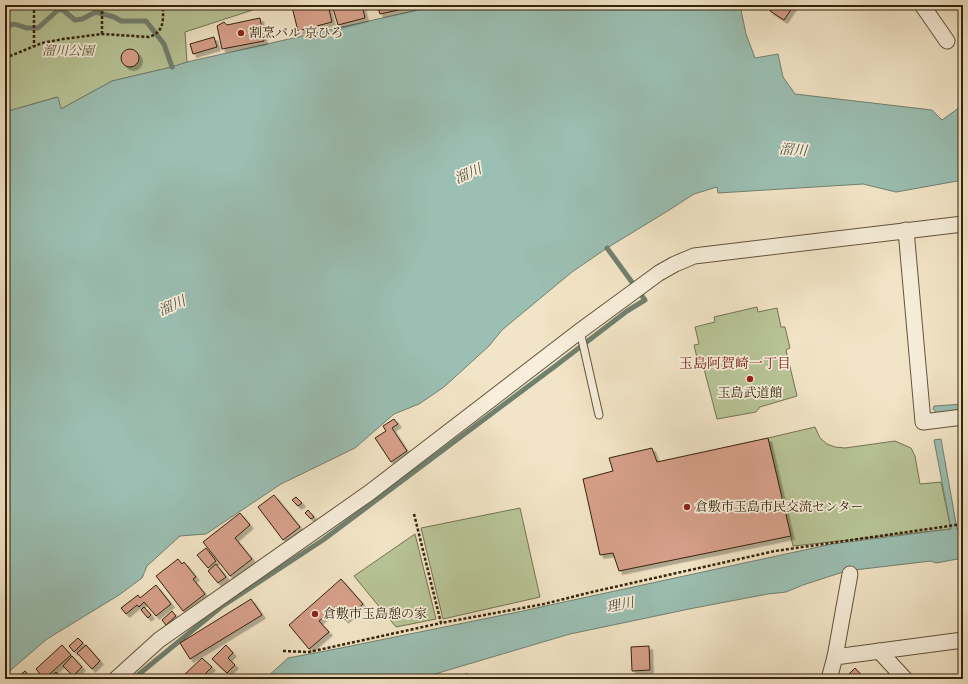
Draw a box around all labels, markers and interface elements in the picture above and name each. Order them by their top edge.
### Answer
place label: 割烹バル 京ひろ [249,24,344,42]
marker: 割烹バル 京ひろ [236,28,246,38]
park label: 溜川公園 [42,42,96,60]
water label: 溜川 [778,140,810,161]
water label: 溜川 [451,159,486,188]
water label: 溜川 [155,291,190,320]
district label: 玉島阿賀崎一丁目 [679,354,791,373]
marker: 玉島武道館 [745,374,755,384]
place label: 玉島武道館 [717,384,783,402]
place label: 倉敷市玉島市民交流センター [695,498,863,516]
marker: 倉敷市玉島市民交流センター [682,502,692,512]
water label: 理川 [604,592,638,617]
place label: 倉敷市玉島憩の家 [323,605,427,623]
marker: 倉敷市玉島憩の家 [310,609,320,619]

